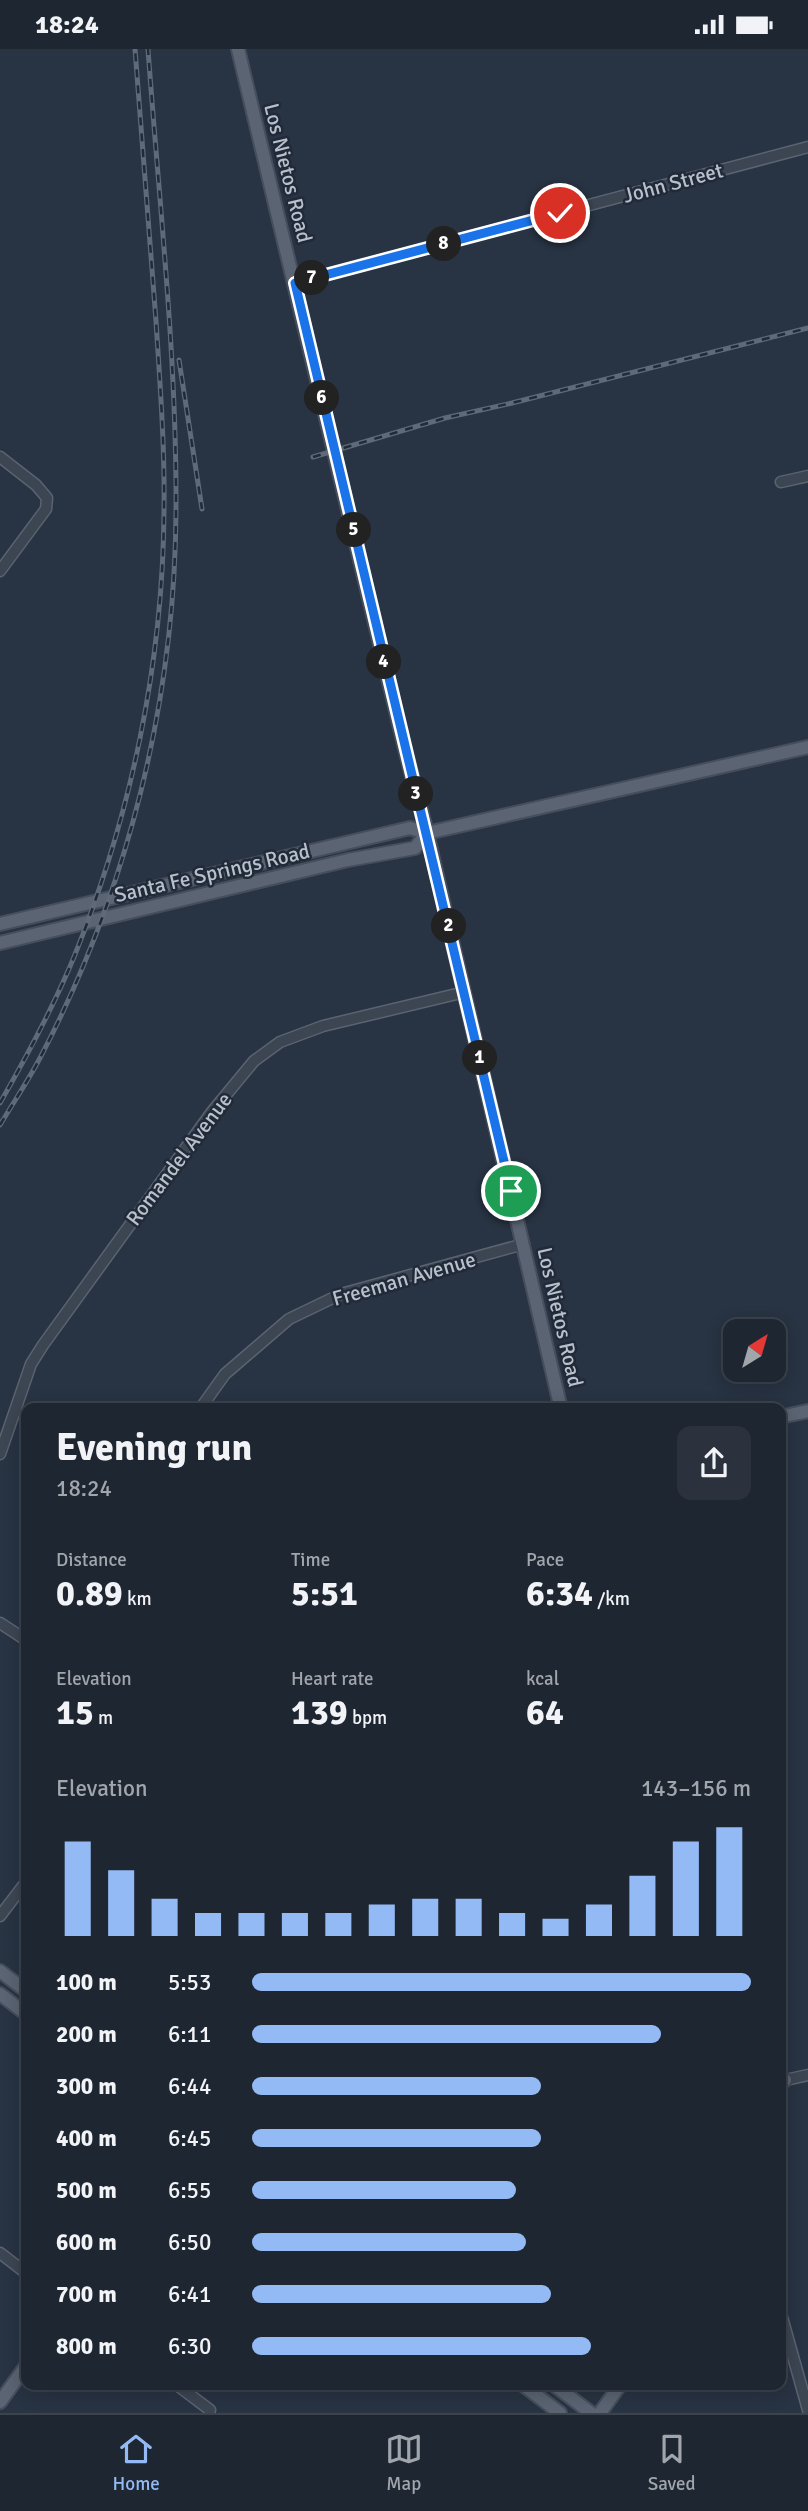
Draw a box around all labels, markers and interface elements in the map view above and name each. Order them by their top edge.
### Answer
text: 18:24 [35,9,99,41]
street label: Los Nietos Road [258,101,318,245]
street label: John Street [620,157,726,209]
pin [530,183,590,243]
icon: check [541,194,579,232]
pin: 8 [426,227,462,261]
text: 8 [438,231,449,255]
pin: 7 [294,261,330,295]
text: 7 [306,265,317,289]
pin: 6 [304,381,340,415]
text: 6 [316,385,327,409]
pin: 5 [336,512,372,547]
text: 5 [348,517,359,541]
pin: 4 [366,645,402,679]
text: 4 [378,649,389,673]
pin: 3 [398,777,434,811]
text: 3 [410,781,421,805]
street label: Santa Fe Springs Road [112,838,312,908]
pin: 2 [432,909,466,943]
text: 2 [443,913,454,937]
pin: 1 [462,1041,498,1075]
text: 1 [474,1045,485,1069]
street label: Romandel Avenue [120,1087,238,1231]
pin [481,1161,541,1221]
icon: arrive [492,1172,530,1210]
street label: Los Nietos Road [531,1245,589,1389]
street label: Freeman Avenue [329,1246,479,1312]
north arrow [723,1319,786,1383]
map controls [723,1319,786,1382]
text: Evening run [56,1424,252,1471]
button: share [677,1426,751,1500]
text: 18:24 [56,1474,112,1503]
text: Distance [56,1548,127,1572]
text: Time [291,1548,330,1572]
text: Pace [526,1548,564,1572]
text: 0.89 [56,1572,123,1615]
text: 5:51 [291,1572,358,1615]
text: 6:34 [526,1572,593,1615]
text: km [123,1587,152,1611]
text: /km [593,1587,630,1611]
text: Elevation [56,1667,132,1691]
text: Heart rate [291,1667,373,1691]
text: kcal [526,1667,559,1691]
text: 15 [56,1691,94,1734]
text: 139 [291,1691,348,1734]
text: 64 [526,1691,564,1734]
text: m [94,1706,113,1730]
text: bpm [348,1706,387,1730]
text: Elevation [56,1774,148,1803]
text: 143–156 m [641,1774,751,1803]
text: 100 m [56,1968,117,1997]
text: 5:53 [168,1968,211,1997]
text: 200 m [56,2020,117,2049]
text: 6:11 [168,2020,211,2049]
text: 300 m [56,2072,117,2101]
text: 6:44 [168,2072,211,2101]
text: 400 m [56,2124,117,2153]
text: 6:45 [168,2124,211,2153]
text: 500 m [56,2176,117,2205]
text: 6:55 [168,2176,211,2205]
text: 600 m [56,2228,117,2257]
text: 6:50 [168,2228,211,2257]
text: 700 m [56,2280,117,2309]
text: 6:41 [168,2280,211,2309]
text: 800 m [56,2332,117,2361]
text: 6:30 [168,2332,211,2361]
tab: Home [112,2430,160,2496]
tab: Map [385,2430,423,2496]
tab: Saved [648,2430,696,2496]

